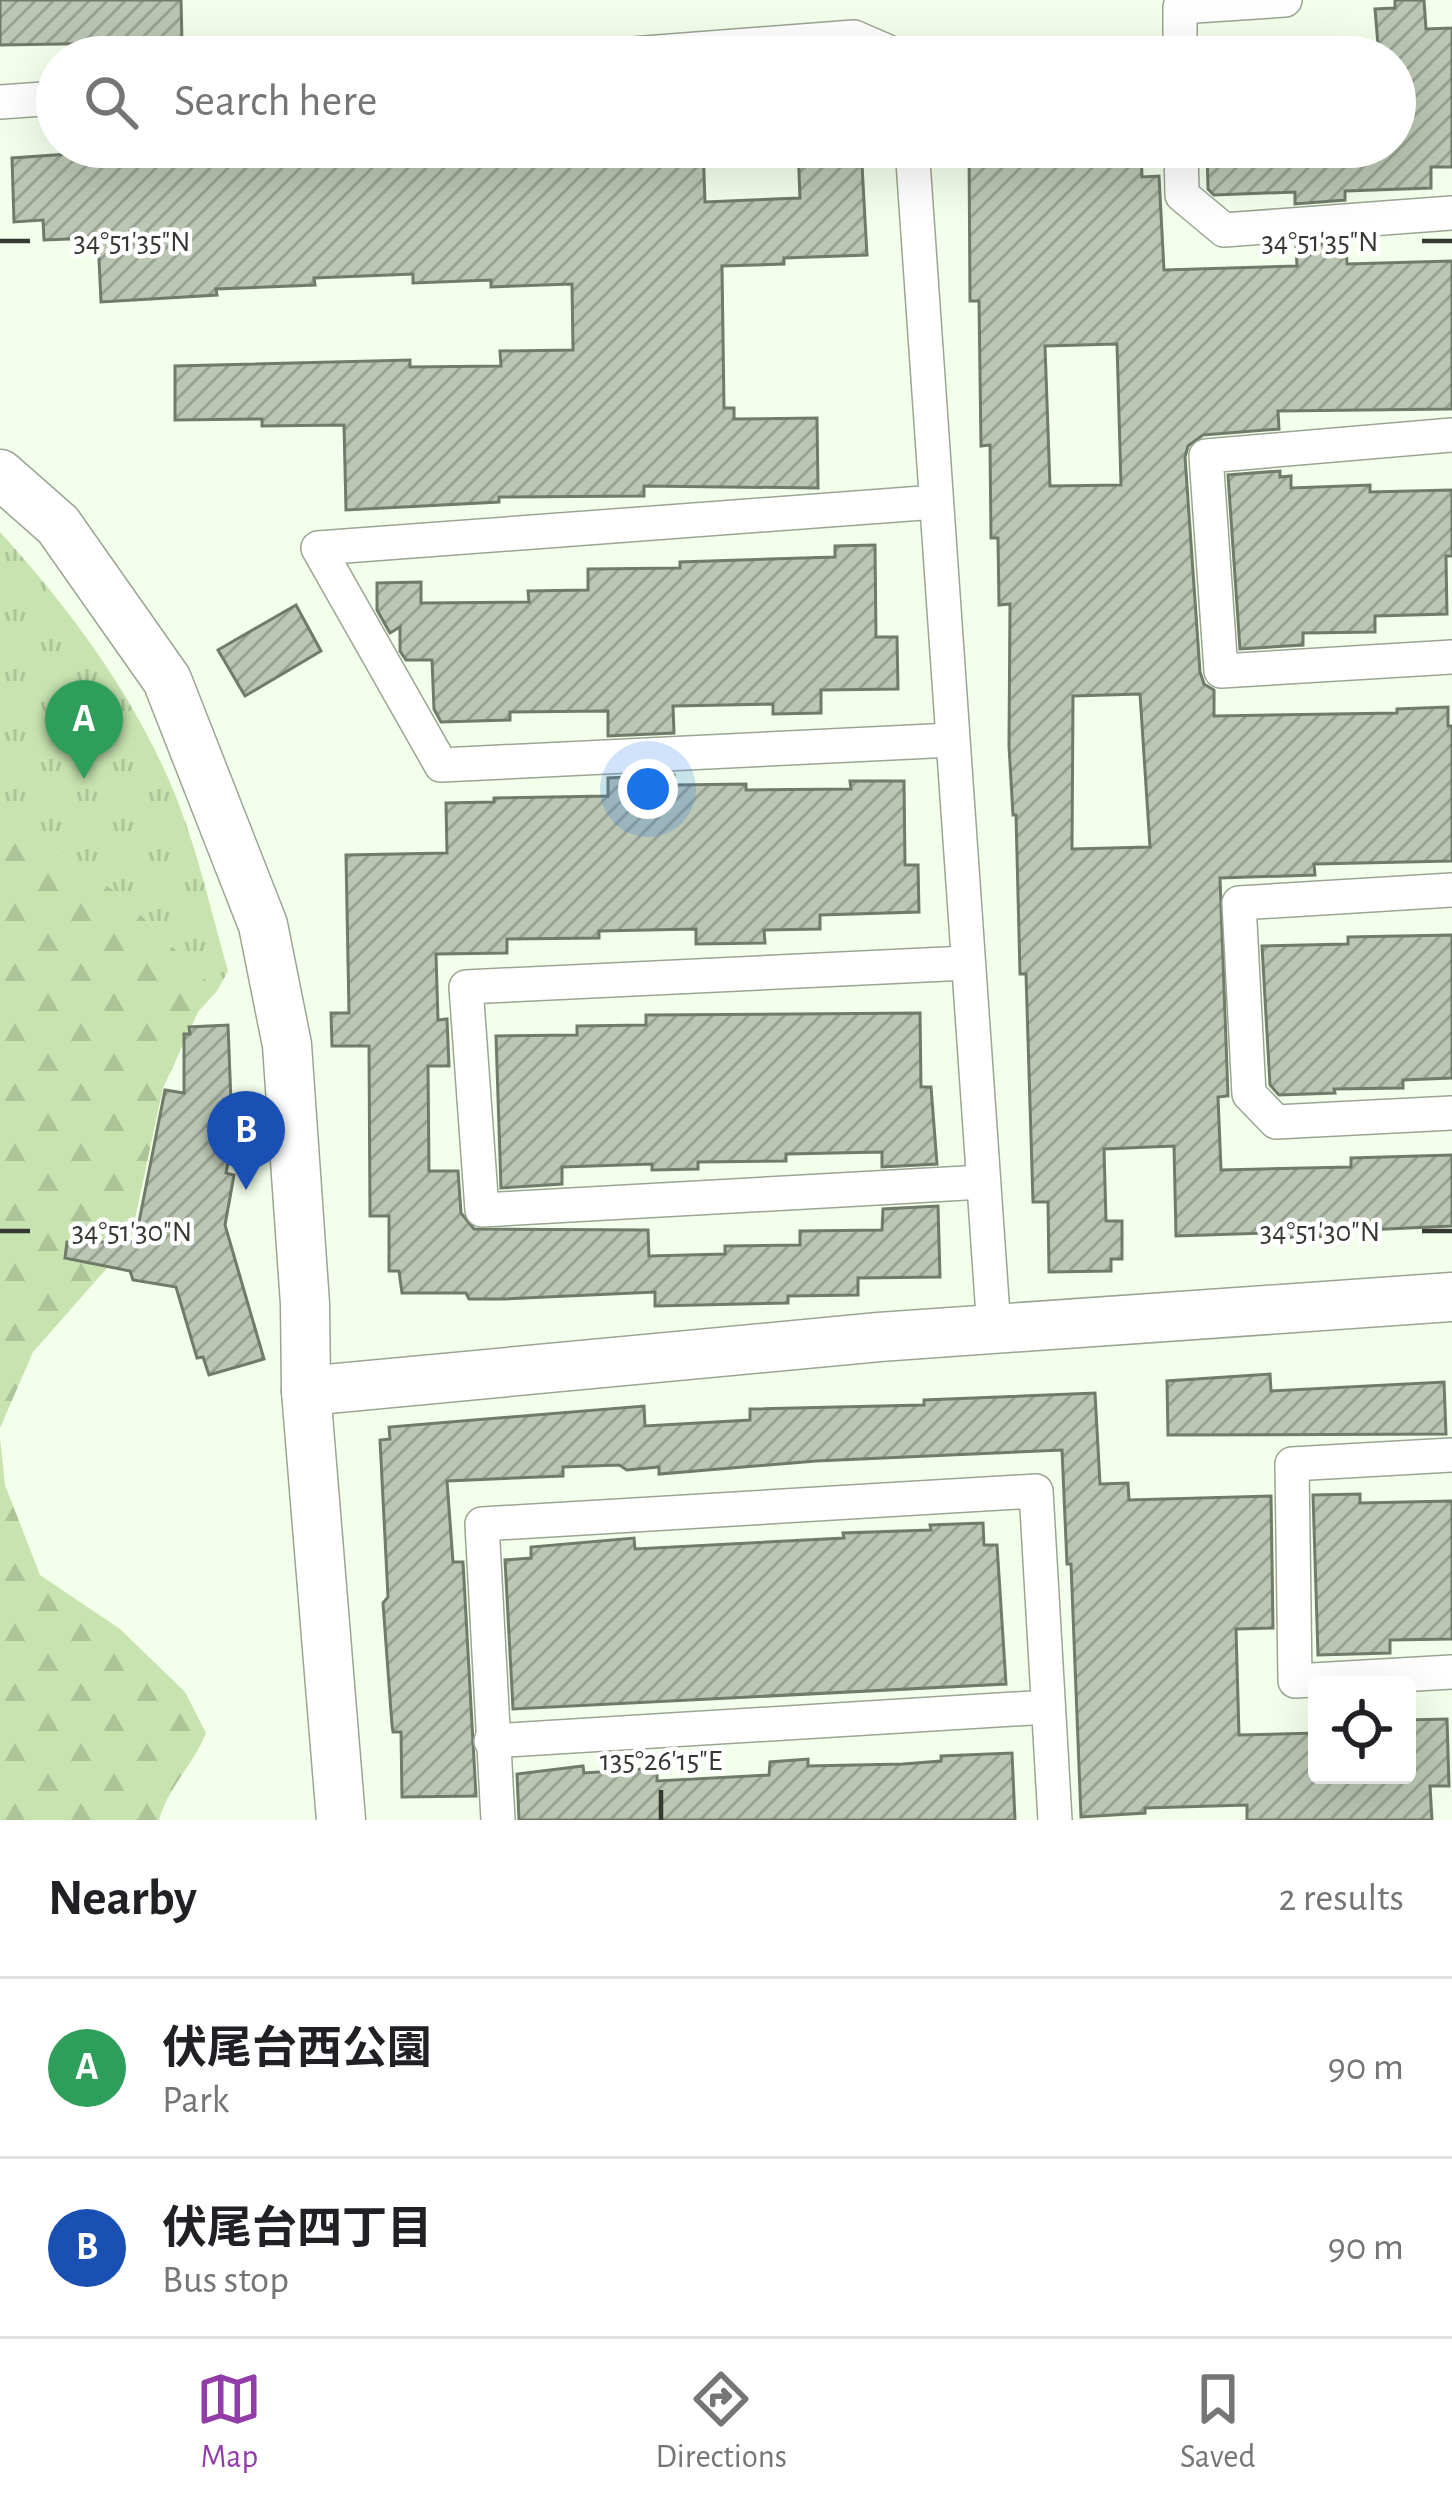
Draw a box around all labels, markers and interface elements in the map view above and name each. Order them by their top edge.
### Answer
search box [36,36,1416,168]
icon: search [78,69,144,135]
text: Search here [174,79,377,124]
text: 34°51'35"N [73,227,191,257]
text: 34°51'35"N [1261,227,1379,257]
pin: A [45,680,123,779]
your location [618,759,678,819]
pin: B [207,1091,285,1190]
text: 34°51'30"N [72,1217,192,1247]
text: 34°51'30"N [1260,1217,1380,1247]
map controls [1308,1676,1416,1784]
button: locate [1308,1676,1416,1784]
text: 135°26'15"E [600,1746,722,1776]
text: Nearby [48,1873,197,1924]
text: 2 results [1278,1879,1404,1918]
text: 伏尾台⻄公園 [162,2027,432,2072]
text: A [75,2048,99,2087]
text: 90 m [1327,2048,1404,2087]
text: Park [162,2081,229,2120]
text: 伏尾台四丁目 [162,2207,432,2252]
text: B [76,2228,98,2267]
text: 90 m [1327,2228,1404,2267]
text: Bus stop [162,2261,289,2300]
tab: Map [196,2366,262,2478]
tab: Directions [655,2366,787,2478]
tab: Saved [1180,2366,1255,2478]

